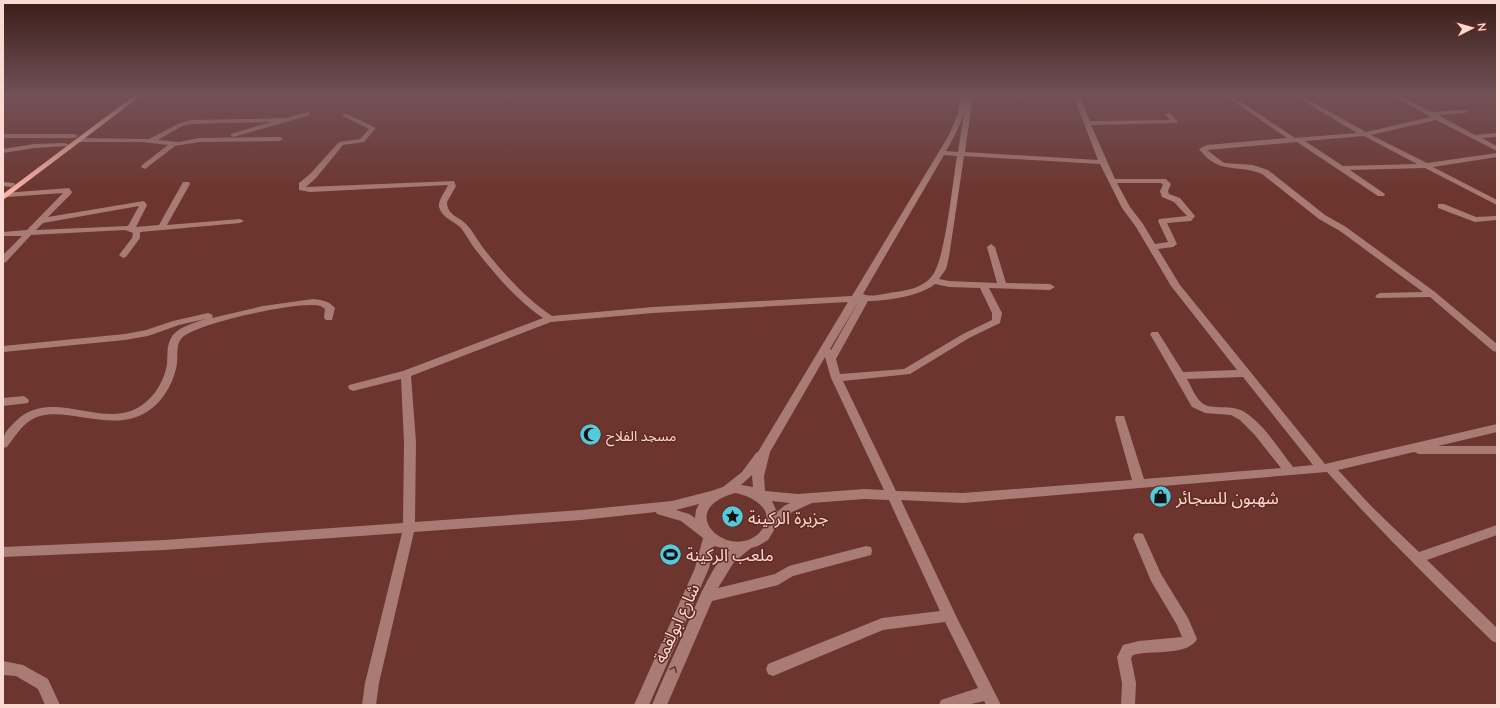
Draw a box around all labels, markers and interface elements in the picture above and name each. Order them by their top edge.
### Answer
north arrow [1452,8,1492,48]
text: N [1476,22,1489,32]
mosque icon: مسجد الفلاح [578,422,604,448]
place label: مسجد الفلاح [606,427,676,447]
shop icon: شهبون للسجائر [1147,484,1173,510]
place label: شهبون للسجائر [1175,487,1279,509]
place icon: جزيرة الركينة [720,504,746,530]
place label: جزيرة الركينة [748,507,829,528]
sports icon: ملعب الركينة [657,541,683,567]
place label: ملعب الركينة [686,544,774,565]
street label: شارع ابولقمة [649,580,706,667]
one-way arrow [669,666,677,674]

